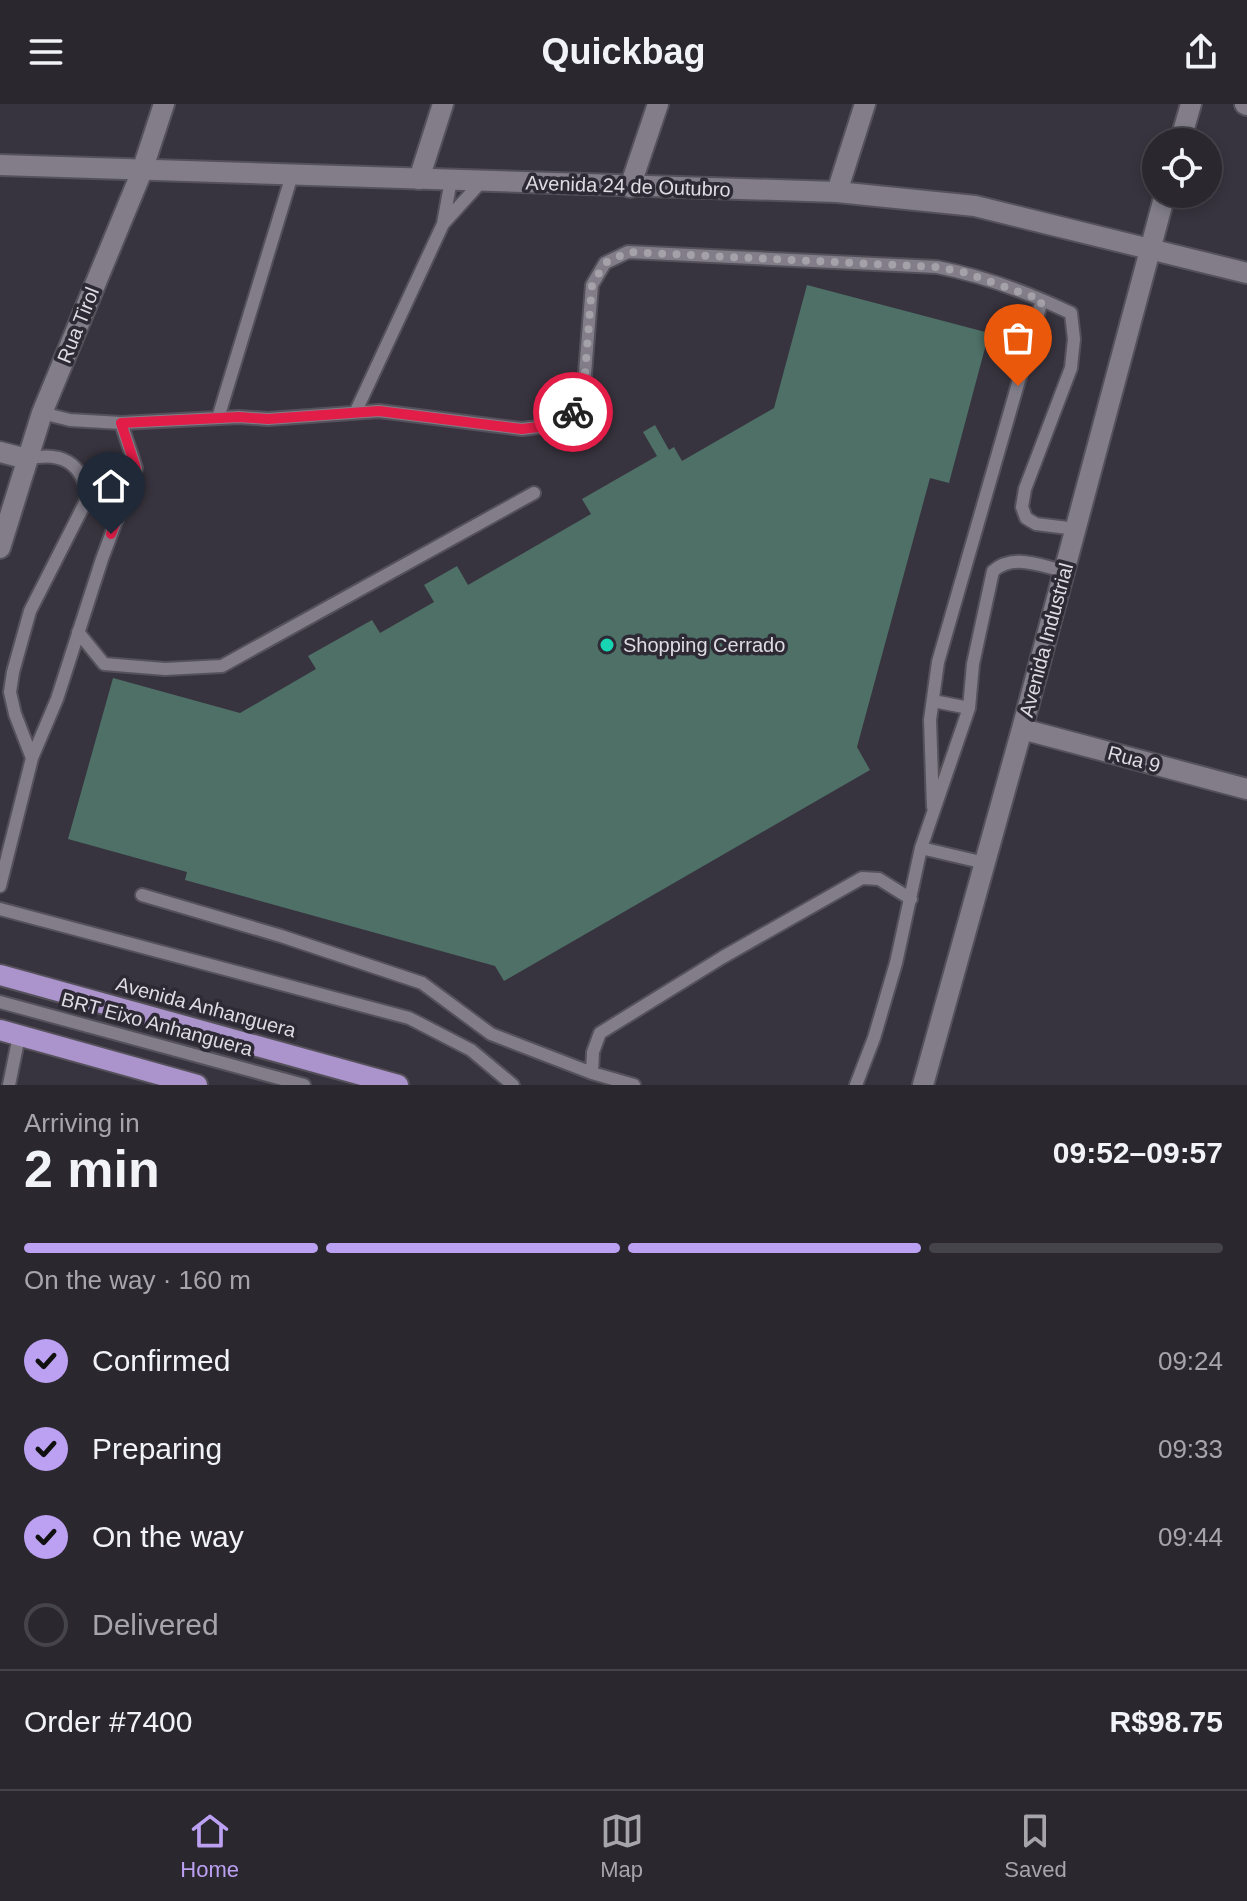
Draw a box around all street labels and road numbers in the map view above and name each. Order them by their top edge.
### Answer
street label: Avenida 24 de Outubro [525,171,731,201]
street label: Rua Tirol [53,284,103,366]
street label: Avenida Industrial [1015,561,1077,719]
street label: Rua 9 [1105,741,1163,777]
street label: Avenida Anhanguera [114,972,299,1042]
street label: BRT Eixo Anhanguera [59,988,256,1060]

